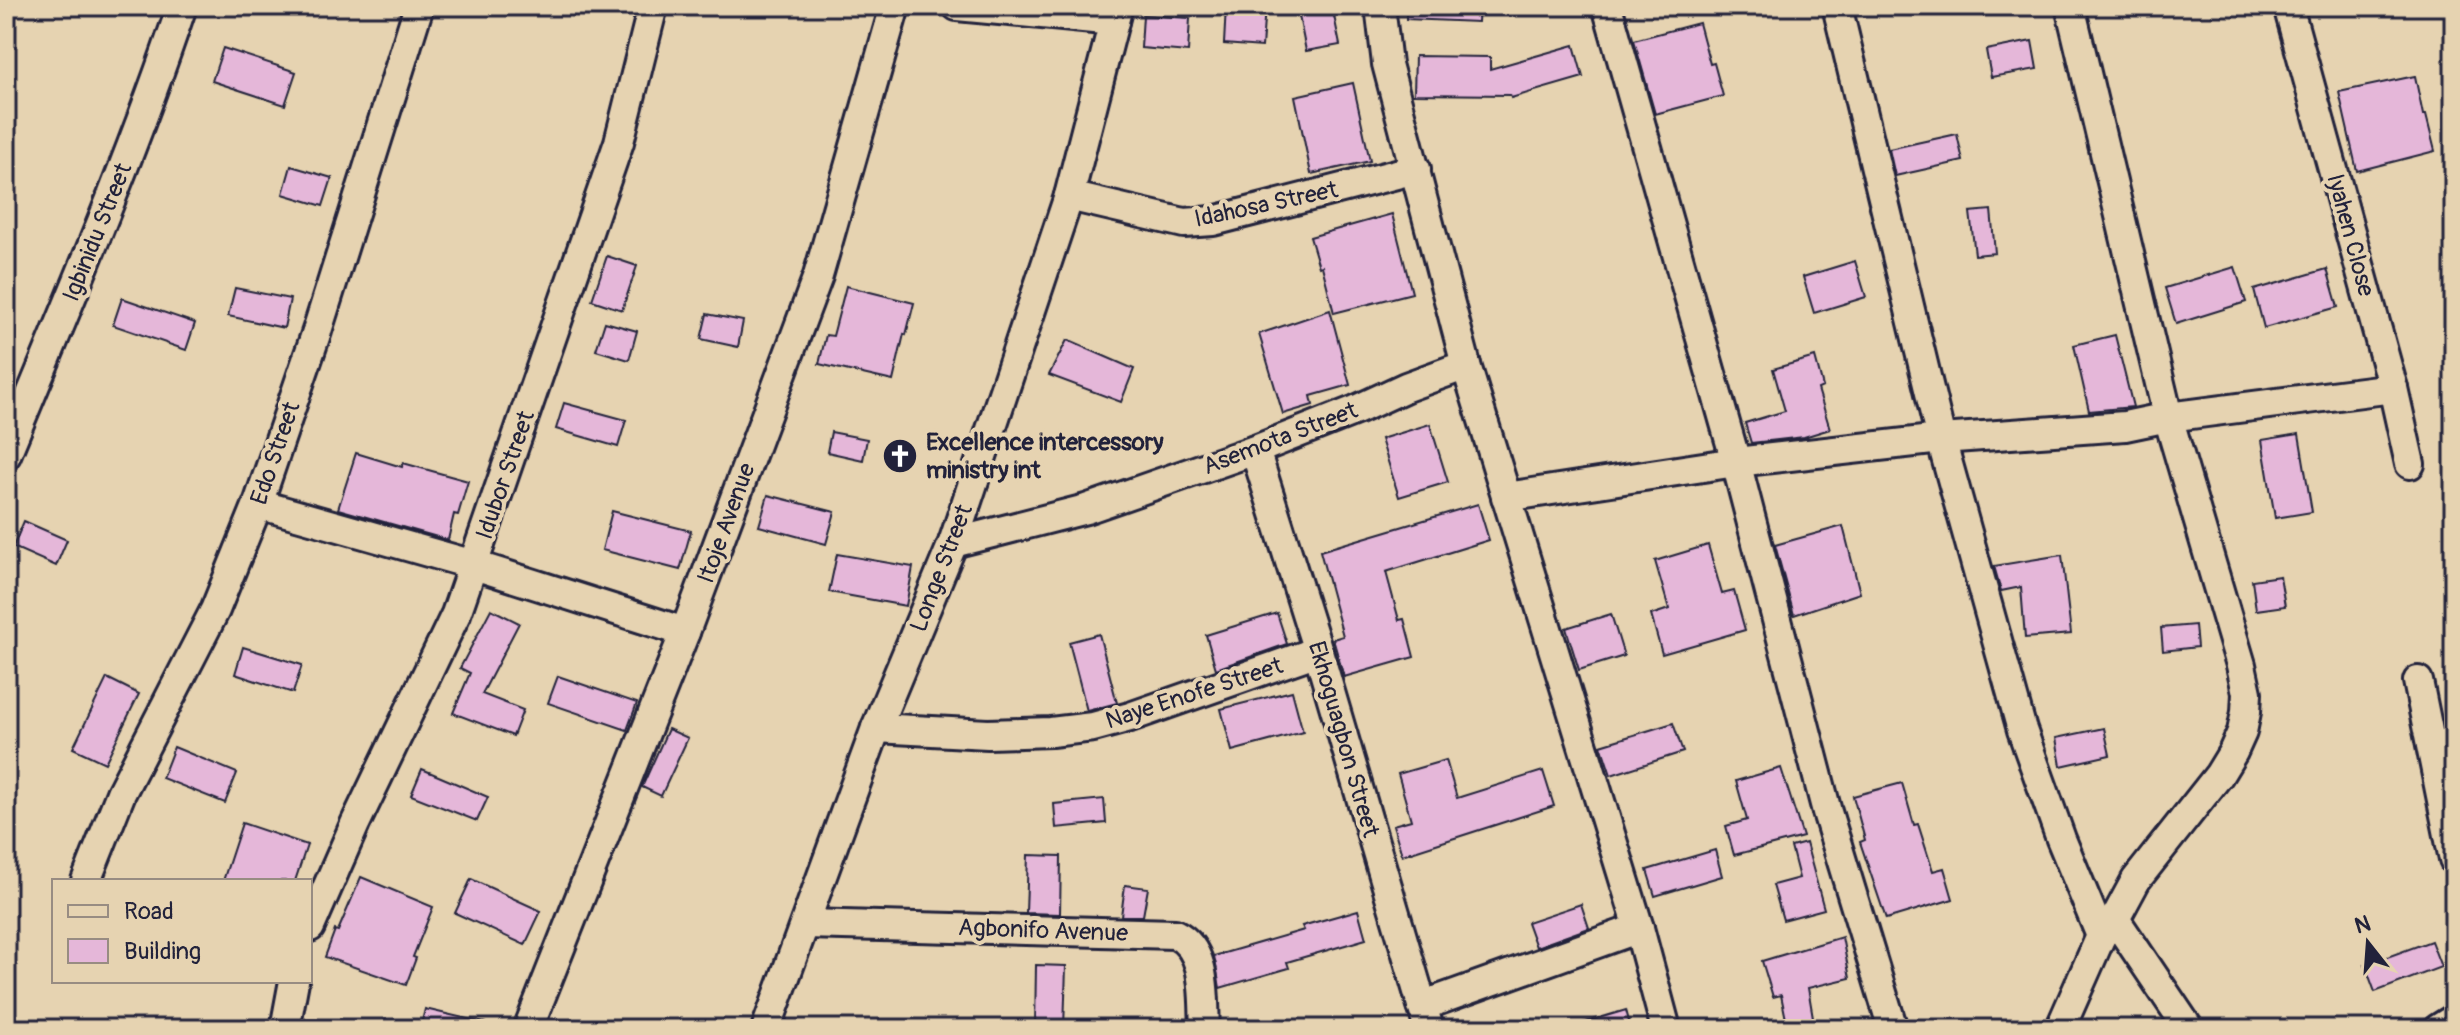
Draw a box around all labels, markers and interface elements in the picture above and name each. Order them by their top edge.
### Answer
street label: Igbinidu Street [57,158,138,306]
street label: Iyahen Close [2320,171,2381,300]
street label: Idahosa Street [1192,175,1341,234]
street label: Asemota Street [1199,396,1362,481]
street label: Edo Street [244,398,307,508]
street label: Idubor Street [470,407,541,543]
place label: Excellence intercessory ministry int [926,428,1164,485]
church icon: Excellence intercessory ministry int [881,437,919,475]
street label: Itoje Avenue [691,459,762,587]
street label: Longe Street [904,500,979,636]
street label: Ekhoguagbon Street [1302,638,1385,841]
street label: Naye Enofe Street [1102,651,1287,736]
legend [52,879,312,983]
text: Road [124,897,174,926]
north arrow [2328,903,2408,983]
text: N [2351,909,2374,940]
street label: Agbonifo Avenue [957,913,1129,948]
text: Building [124,937,201,966]

